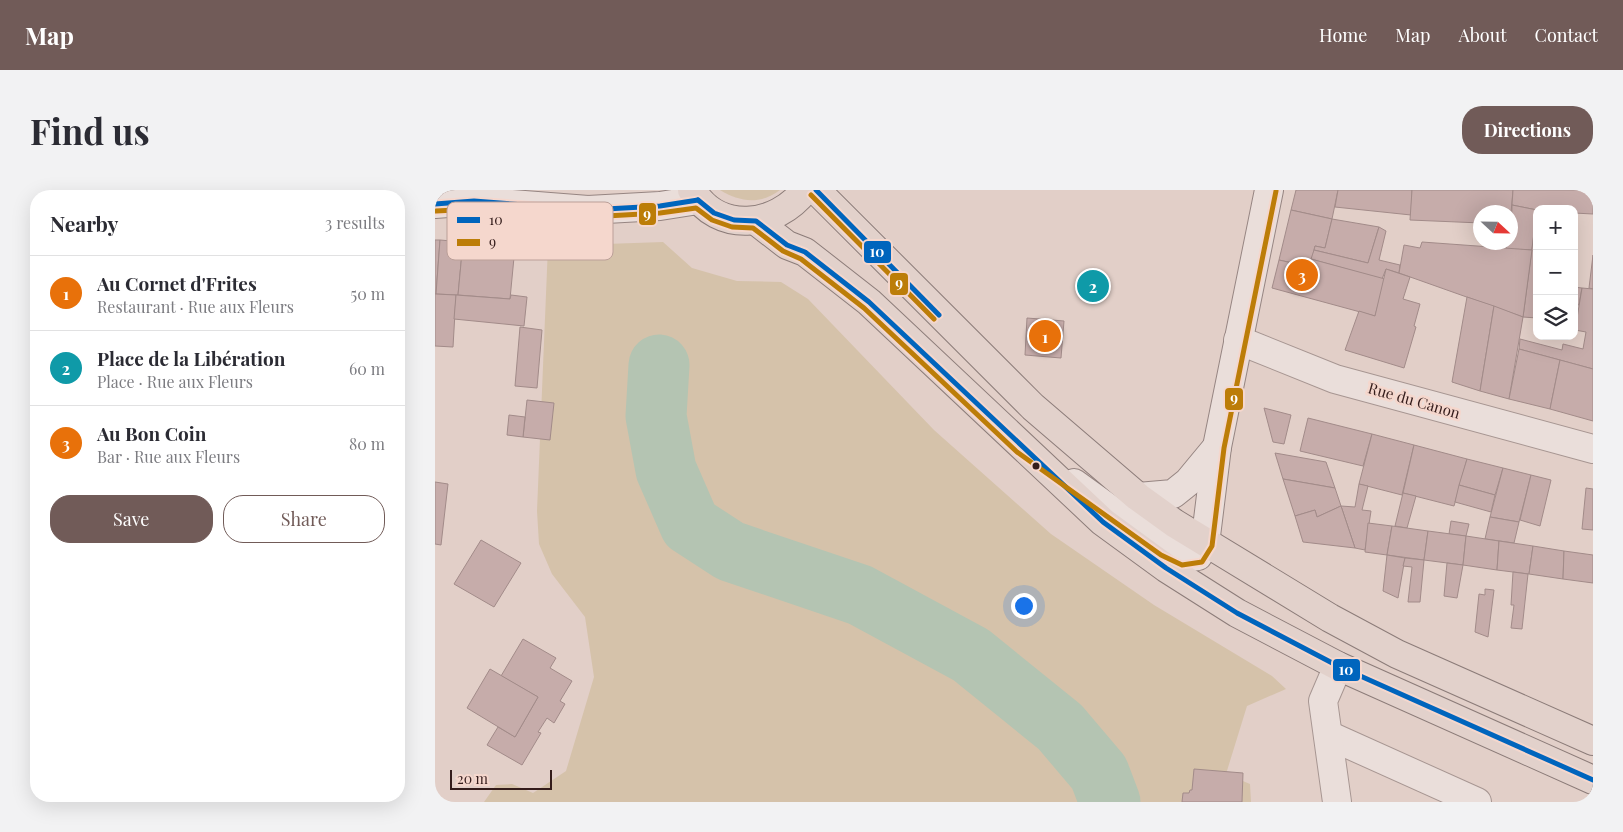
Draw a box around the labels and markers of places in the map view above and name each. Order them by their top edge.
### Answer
pin: 3 [1286,256,1318,294]
pin: 2 [1077,267,1109,305]
pin: 1 [1029,317,1061,355]
unlabelled marker [1031,461,1041,471]

